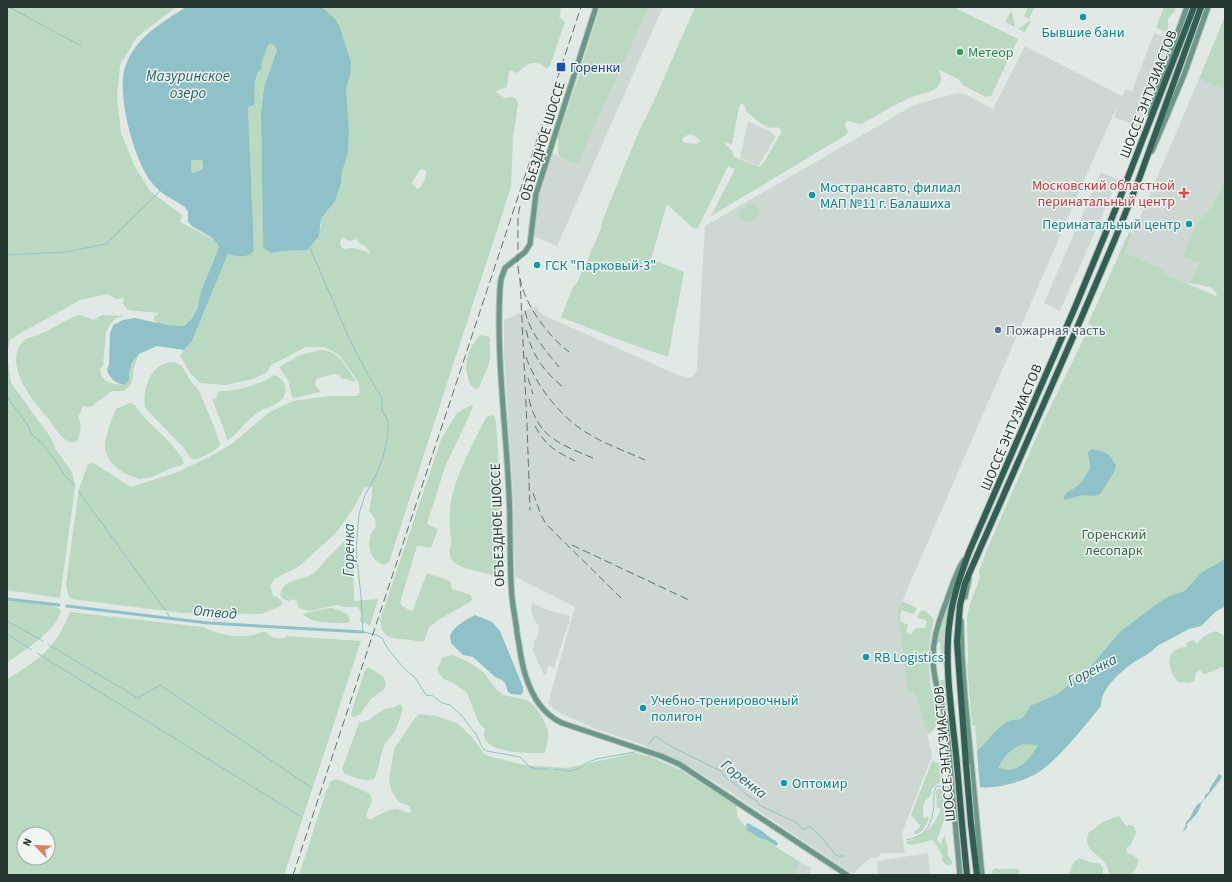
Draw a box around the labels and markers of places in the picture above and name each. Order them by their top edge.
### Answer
marker: Бывшие бани [1078,12,1088,22]
place label: Бывшие бани [1041,23,1125,43]
place label: Метеор [968,43,1014,63]
marker: Метеор [955,47,965,57]
place label: Горенки [570,58,621,78]
marker: Горенки [555,61,567,73]
place label: Московский областной перинатальный центр [1032,176,1175,212]
place label: Мострансавто, филиал МАП №11 г. Балашиха [820,178,961,214]
marker: Московский областной перинатальный центр [1178,187,1190,199]
marker: Мострансавто, филиал МАП №11 г. Балашиха [807,190,817,200]
place label: Перинатальный центр [1042,215,1181,235]
marker: Перинатальный центр [1184,219,1194,229]
place label: ГСК "Парковый-3" [545,256,656,276]
marker: ГСК "Парковый-3" [532,260,542,270]
place label: Пожарная часть [1006,321,1106,341]
marker: Пожарная часть [993,325,1003,335]
place label: RB Logistics [874,648,944,668]
marker: RB Logistics [861,652,871,662]
place label: Учебно-тренировочный полигон [651,691,799,727]
marker: Учебно-тренировочный полигон [638,703,648,713]
place label: Оптомир [792,774,848,794]
marker: Оптомир [779,778,789,788]

